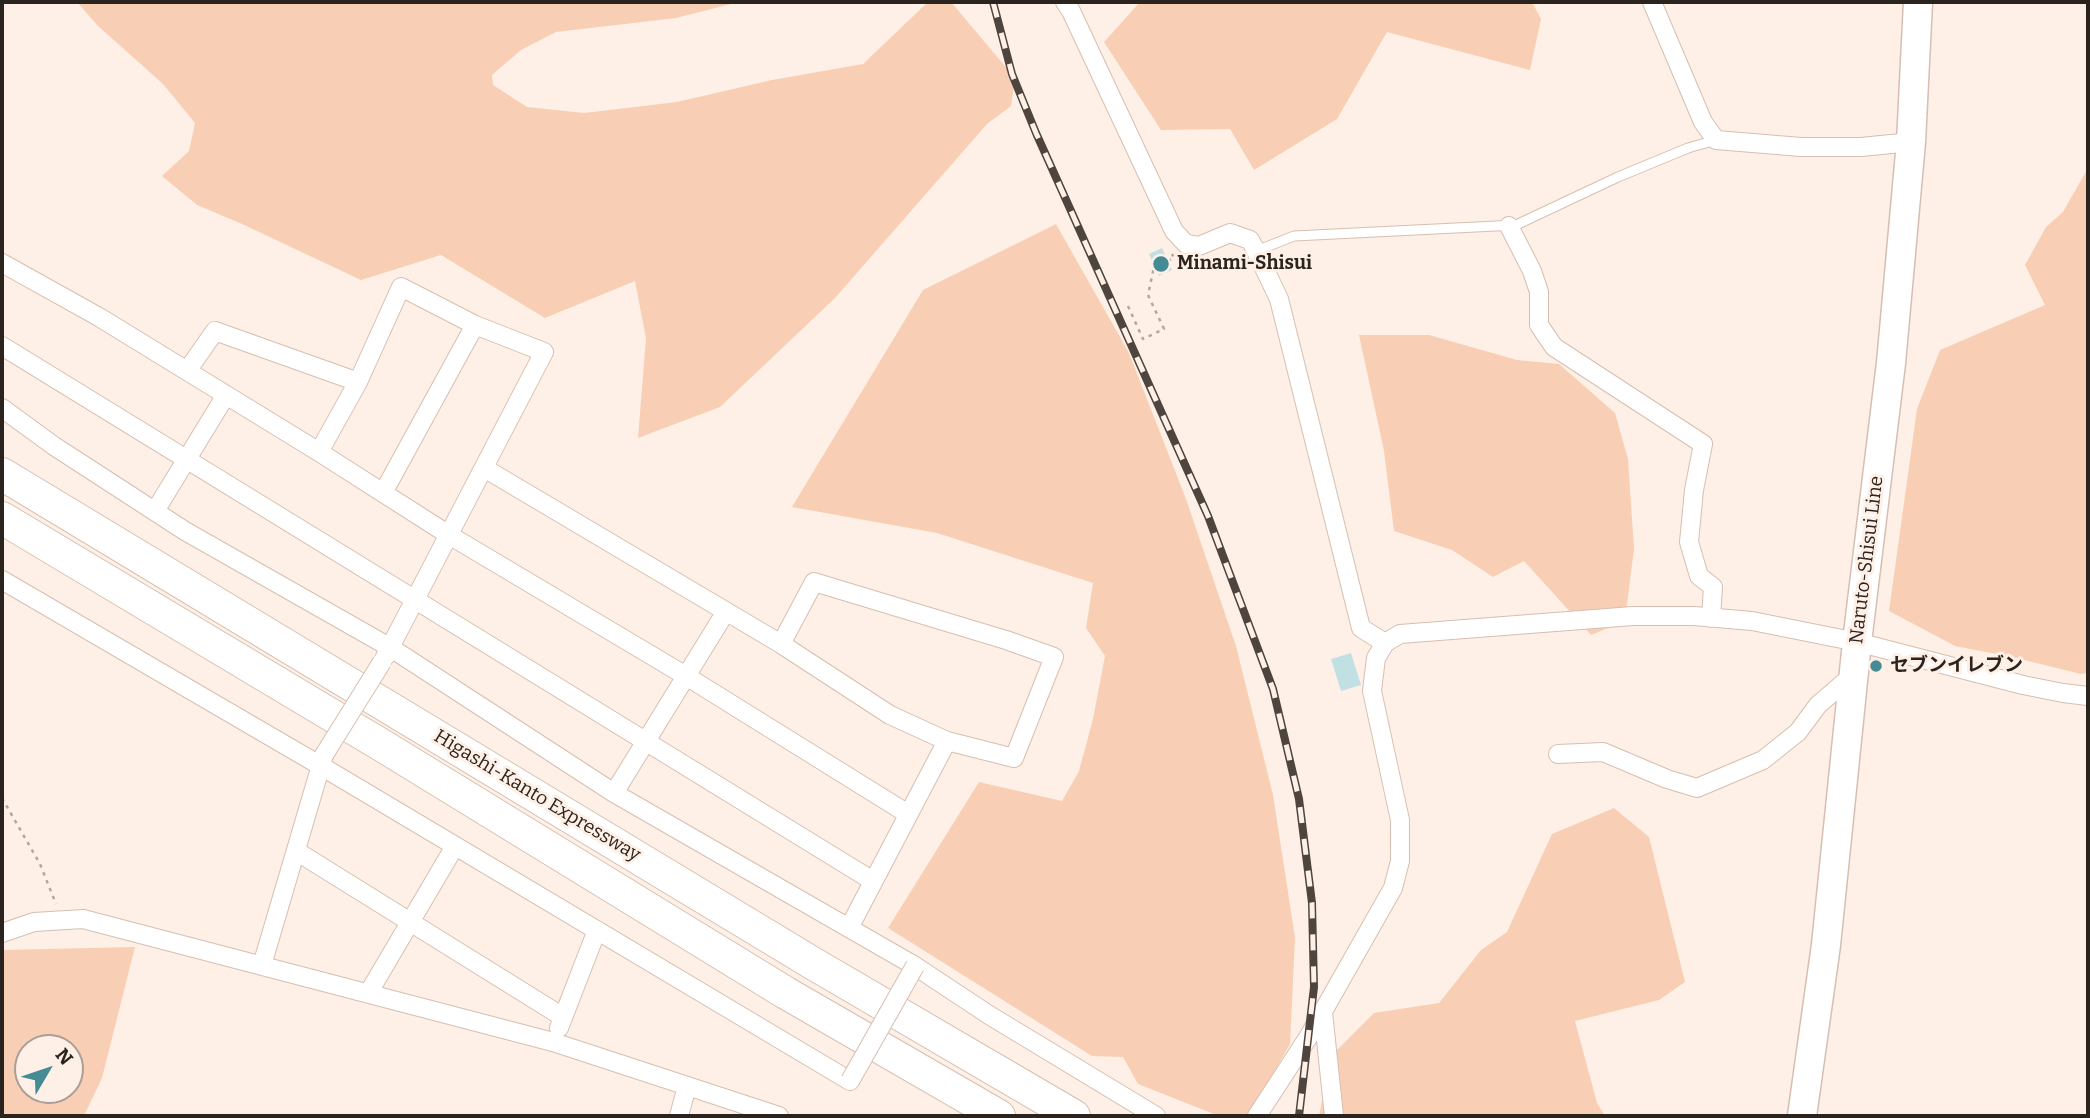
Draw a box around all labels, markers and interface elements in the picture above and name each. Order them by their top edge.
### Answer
place label: Minami-Shisui [1177,253,1312,275]
marker: Minami-Shisui [1151,254,1171,274]
street label: Naruto-Shisui Line [1845,475,1889,645]
place label: セブンイレブン [1890,655,2023,677]
marker: セブンイレブン [1868,658,1884,674]
street label: Higashi-Kanto Expressway [430,725,644,867]
north arrow [14,1034,84,1104]
text: N [51,1044,78,1070]

